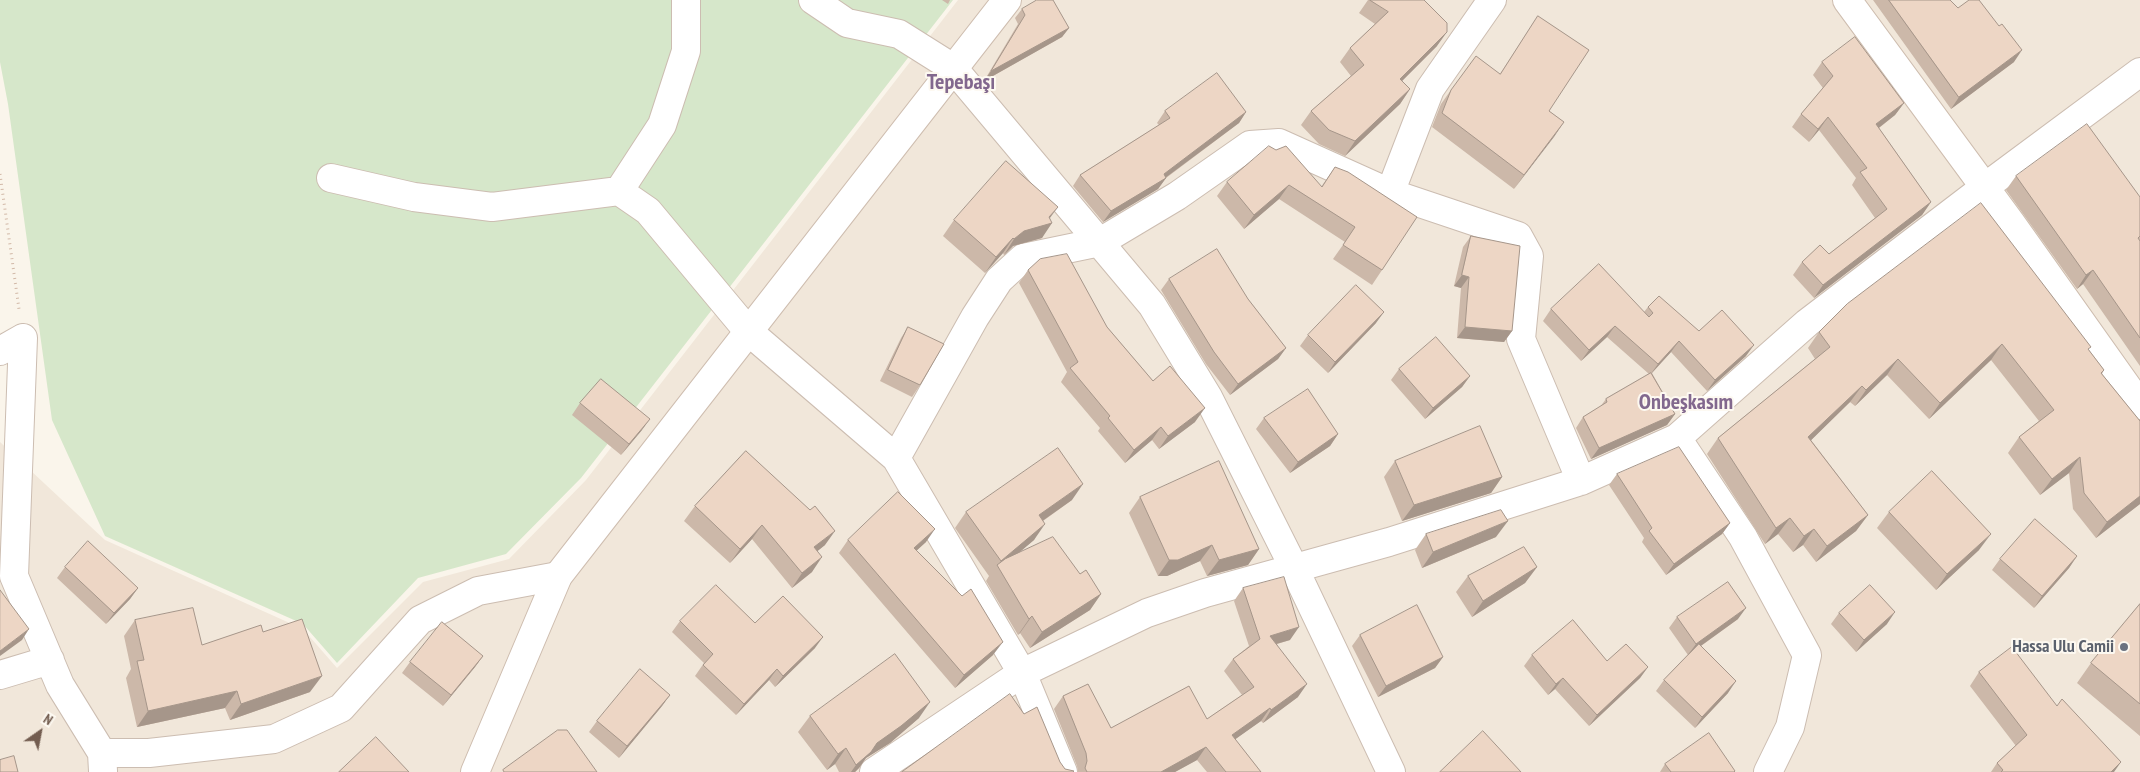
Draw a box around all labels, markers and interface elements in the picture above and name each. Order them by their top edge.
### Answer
district label: Tepebaşı [927,70,995,96]
district label: Onbeşkasım [1639,390,1733,416]
place label: Hassa Ulu Camii [2012,636,2114,658]
marker: Hassa Ulu Camii [2118,641,2130,653]
north arrow [15,707,65,757]
text: N [40,710,56,729]

